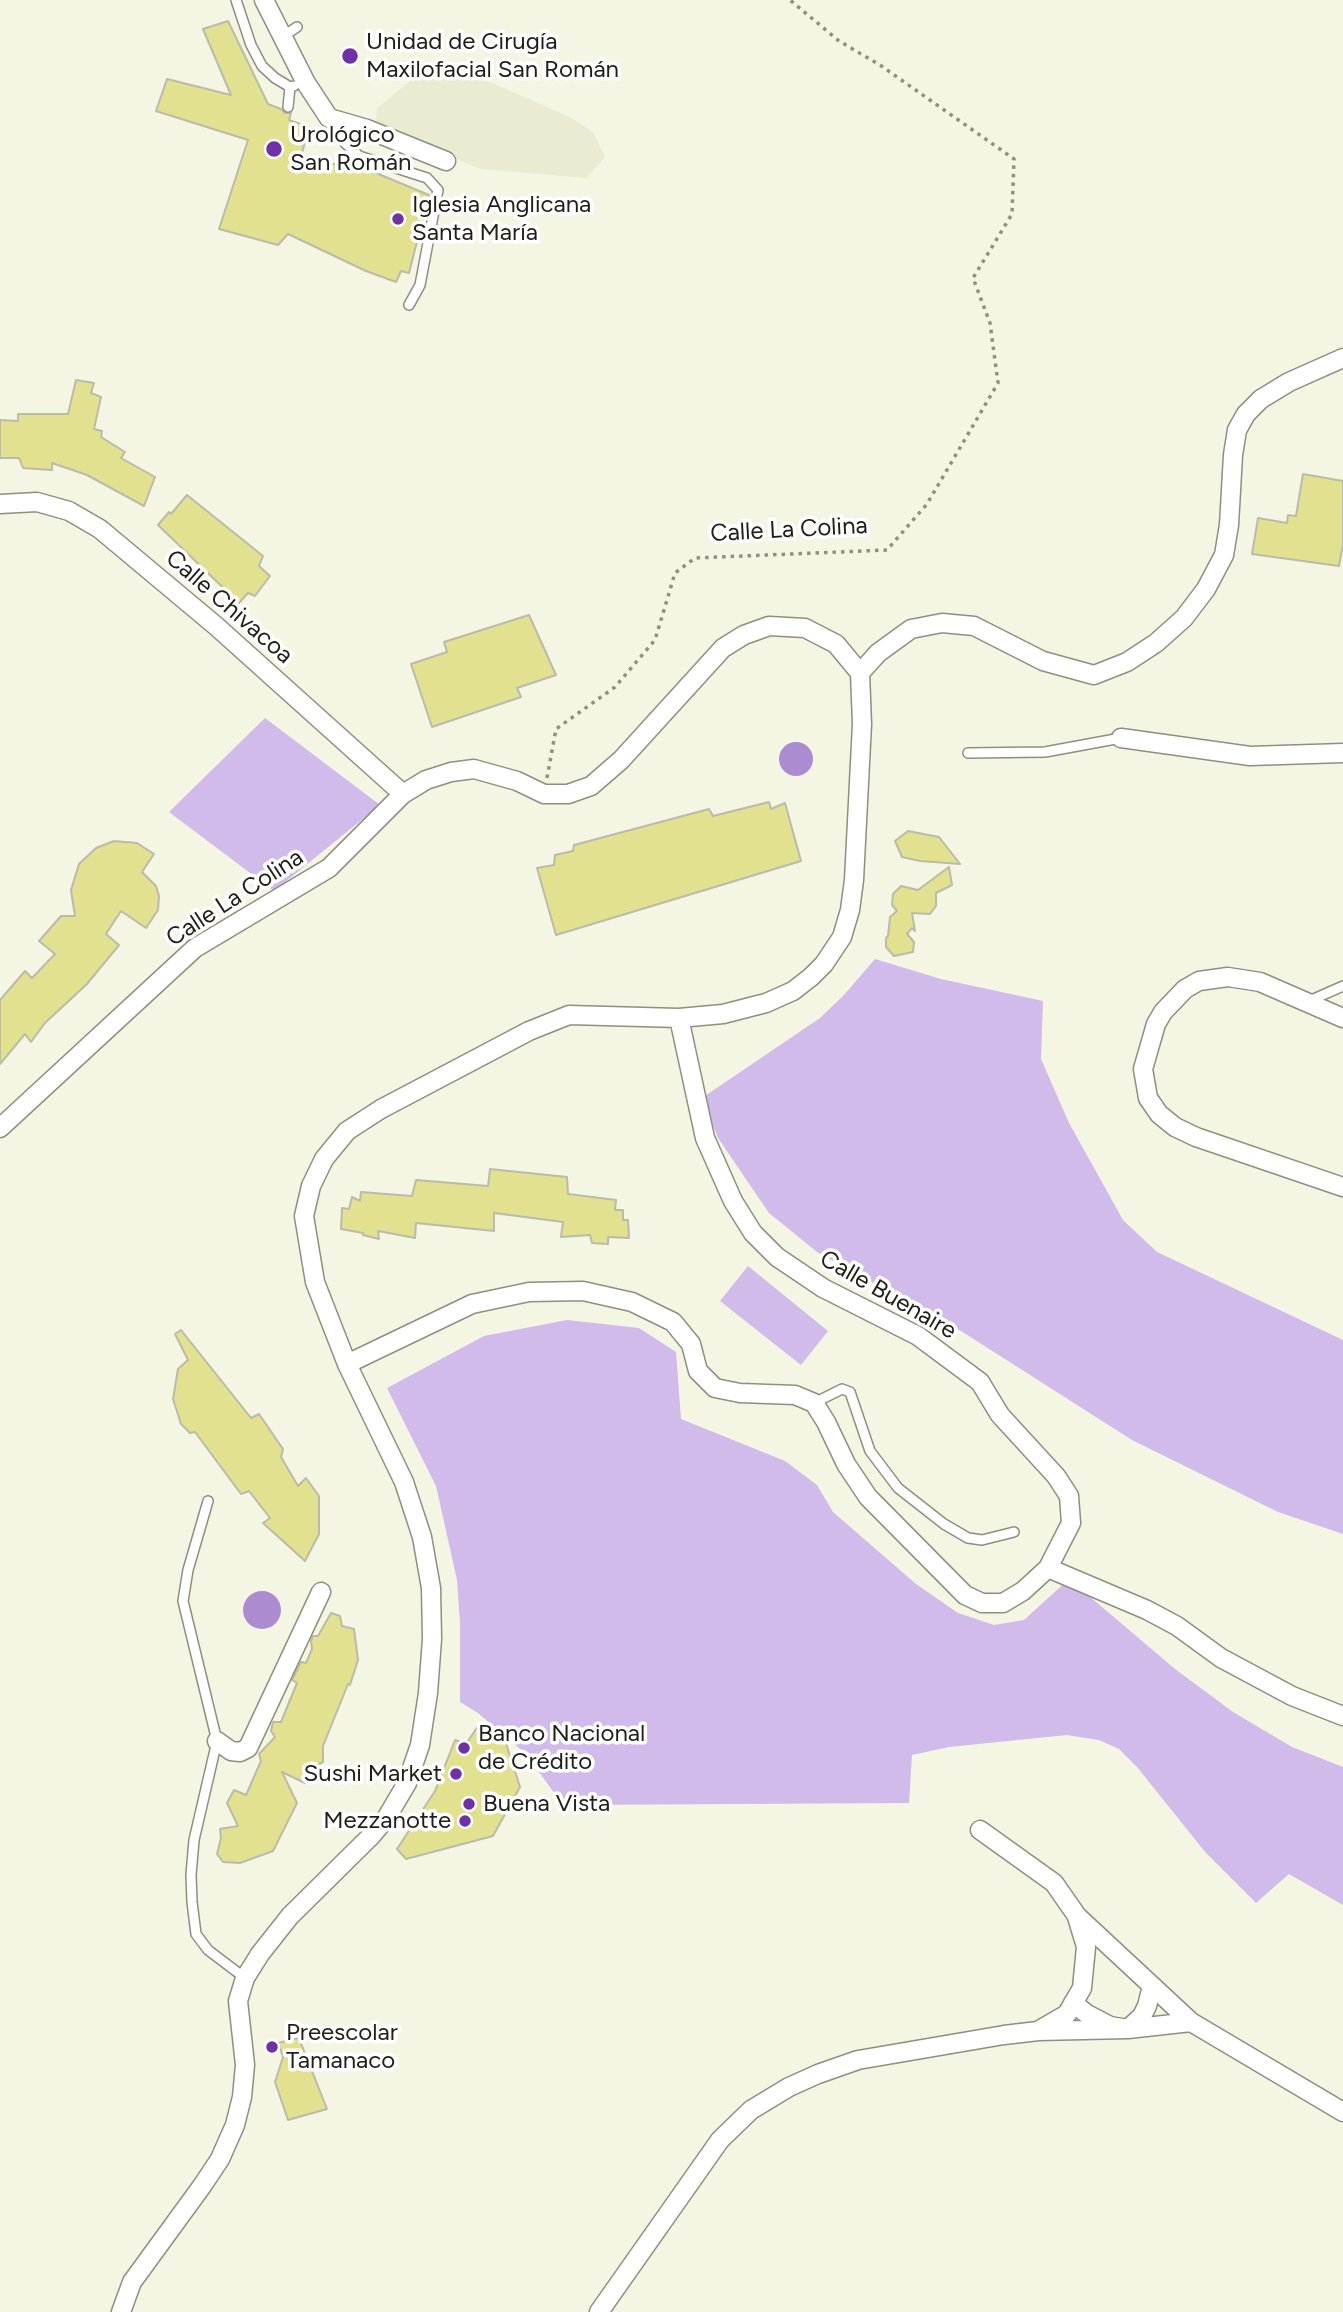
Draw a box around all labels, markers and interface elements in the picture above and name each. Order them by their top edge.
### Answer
place label: Unidad de Cirugía Maxilofacial San Román [366,28,619,84]
marker: Unidad de Cirugía Maxilofacial San Román [340,46,360,66]
place label: Urológico San Román [290,121,411,177]
marker: Urológico San Román [264,139,284,159]
place label: Iglesia Anglicana Santa María [412,191,591,247]
marker: Iglesia Anglicana Santa María [390,211,406,227]
street label: Calle La Colina [710,511,868,549]
street label: Calle Chivacoa [160,544,298,670]
street label: Calle La Colina [161,843,309,953]
street label: Calle Buenaire [815,1244,961,1346]
place label: Banco Nacional de Crédito [478,1720,645,1776]
marker: Banco Nacional de Crédito [456,1740,472,1756]
place label: Sushi Market [304,1760,442,1788]
marker: Sushi Market [448,1766,464,1782]
place label: Buena Vista [483,1790,610,1818]
marker: Buena Vista [461,1796,477,1812]
place label: Mezzanotte [323,1807,451,1835]
marker: Mezzanotte [457,1813,473,1829]
place label: Preescolar Tamanaco [286,2019,398,2075]
marker: Preescolar Tamanaco [264,2039,280,2055]

